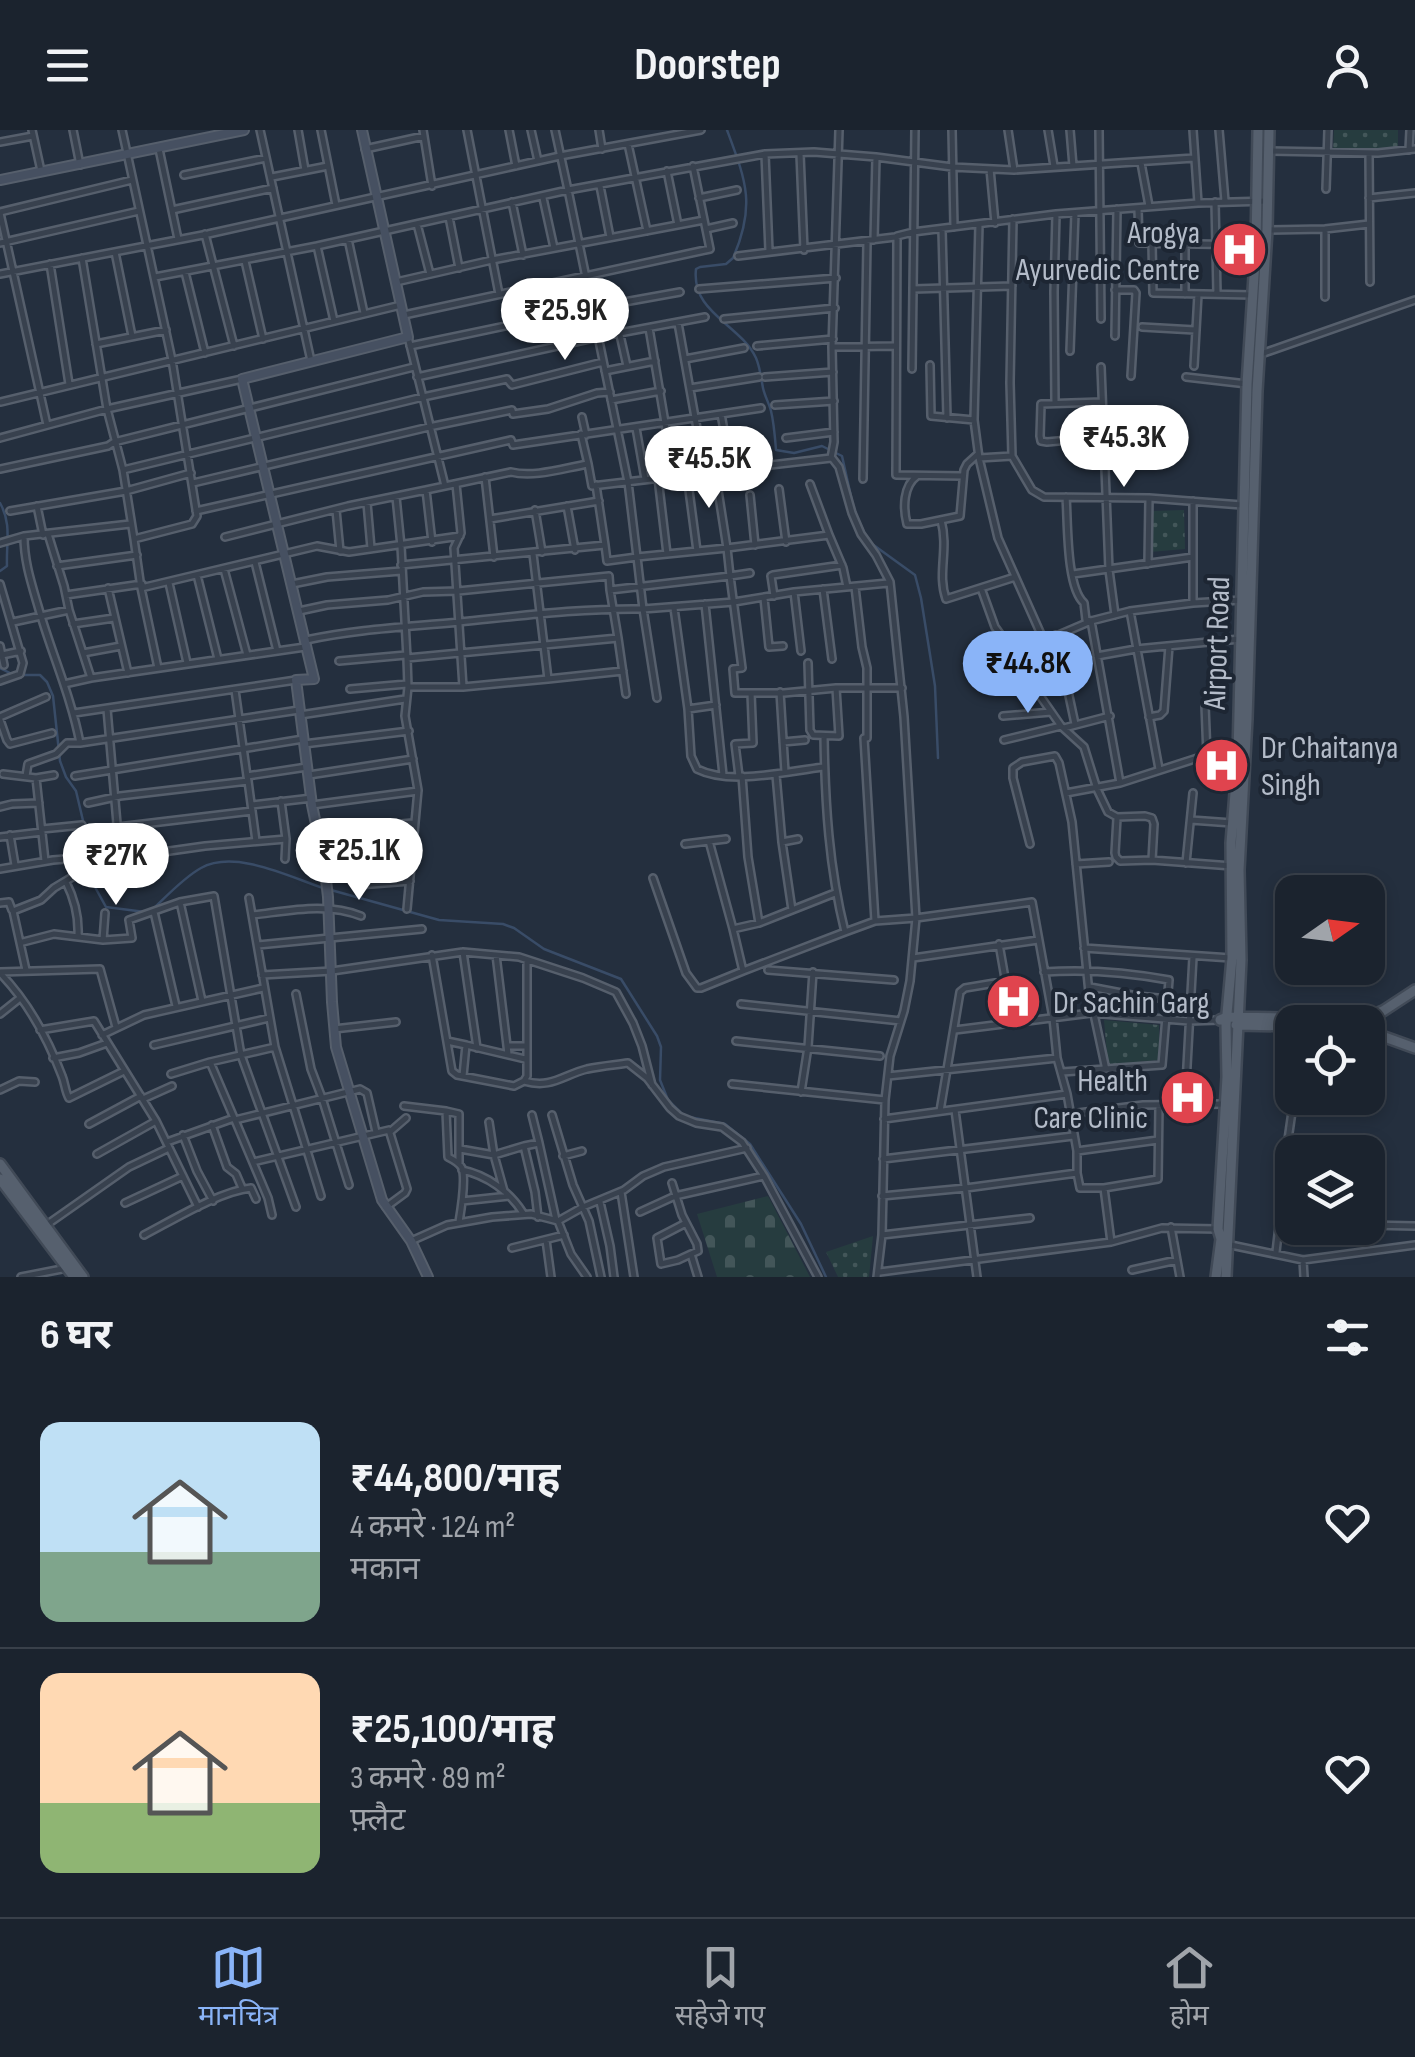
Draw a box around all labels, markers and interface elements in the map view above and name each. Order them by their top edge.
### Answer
icon: menu [40,38,95,93]
text: Doorstep [634,38,781,93]
icon: person [1320,38,1375,93]
place label: Arogya Ayurvedic Centre [1015,214,1200,290]
hospital icon: Arogya Ayurvedic Centre [1209,220,1269,280]
pin: ₹25.9K [484,278,646,363]
text: ₹25.9K [523,291,607,330]
pin: ₹45.3K [1043,405,1205,490]
text: ₹45.3K [1082,418,1166,457]
pin: ₹45.5K [628,426,790,511]
text: ₹45.5K [667,439,751,478]
street label: Airport Road [1196,576,1239,711]
pin: ₹44.8K [947,631,1109,716]
text: ₹44.8K [985,644,1071,683]
place label: Dr Chaitanya Singh [1261,729,1398,805]
hospital icon: Dr Chaitanya Singh [1192,735,1252,795]
pin: ₹25.1K [278,818,440,903]
pin: ₹27K [57,823,175,908]
text: ₹25.1K [318,831,400,870]
text: ₹27K [85,836,147,875]
north arrow [1275,875,1385,985]
map controls [1275,875,1385,1245]
hospital icon: Dr Sachin Garg [984,972,1044,1032]
place label: Dr Sachin Garg [1053,984,1209,1023]
button: locate [1275,1005,1385,1115]
place label: Health Care Clinic [1034,1062,1148,1138]
hospital icon: Health Care Clinic [1157,1068,1217,1128]
button: layers [1275,1135,1385,1245]
text: 6 घर [40,1310,112,1361]
icon: filters [1320,1310,1375,1365]
text: ₹44,800/माह [350,1453,560,1504]
icon: home [120,1462,240,1582]
icon: heart [1320,1495,1375,1550]
text: 4 कमरे · 124 m² [350,1508,515,1547]
text: मकान [350,1550,420,1589]
text: ₹25,100/माह [350,1704,555,1755]
icon: home [120,1713,240,1833]
icon: heart [1320,1746,1375,1801]
text: 3 कमरे · 89 m² [350,1759,506,1798]
text: फ़्लैट [350,1801,405,1840]
tab: मानचित्र [198,1940,278,2036]
tab: सहेजे गए [675,1940,765,2036]
tab: होम [1162,1940,1217,2036]

